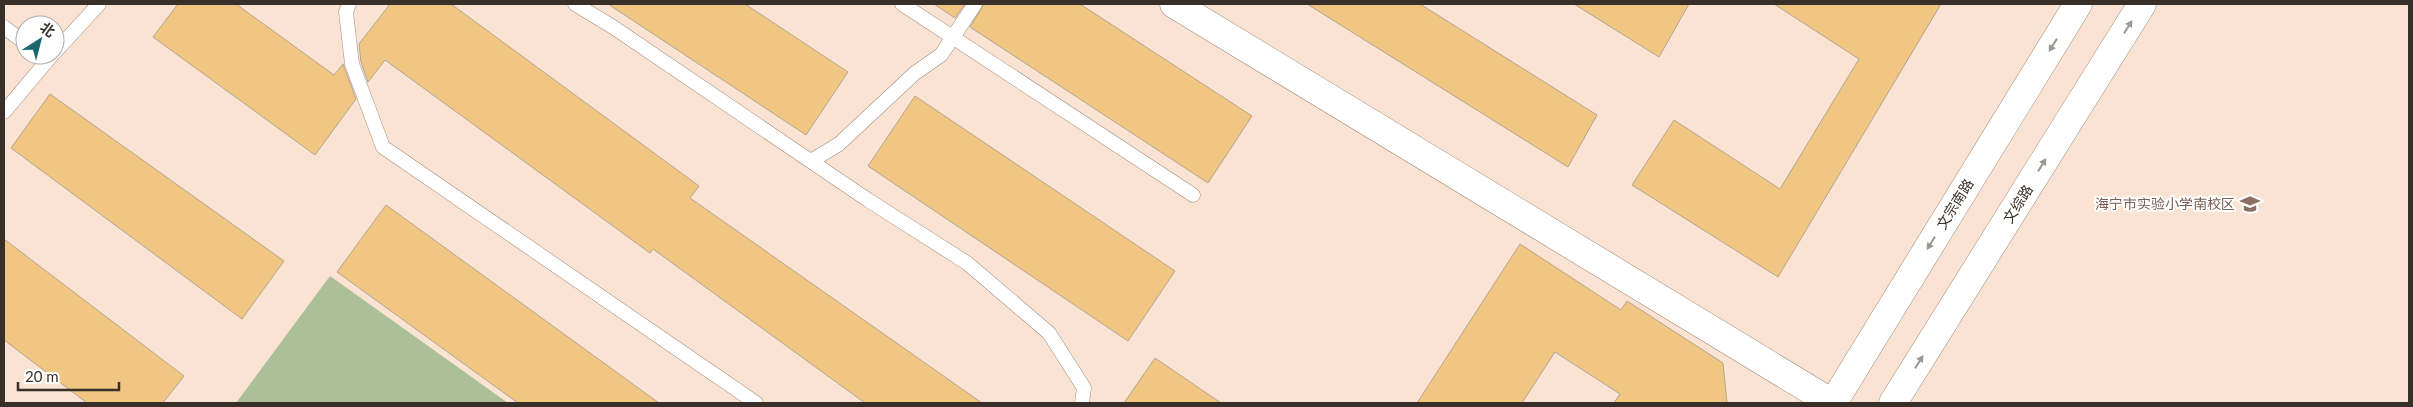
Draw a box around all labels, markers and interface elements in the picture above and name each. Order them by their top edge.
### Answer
north arrow [15,15,65,65]
text: 北 [37,18,59,40]
one-way arrow [2123,20,2133,33]
one-way arrow [2048,39,2057,52]
one-way arrow [2037,158,2047,171]
street label: 文宗南路 [1933,175,1977,232]
street label: 文综路 [1999,181,2036,226]
school or university icon: 海宁市实验小学南校区 [2239,193,2261,215]
place label: 海宁市实验小学南校区 [2095,195,2235,212]
one-way arrow [1926,237,1936,250]
one-way arrow [1914,355,1923,368]
scale bar [18,360,119,392]
text: 20 m [25,367,59,385]

